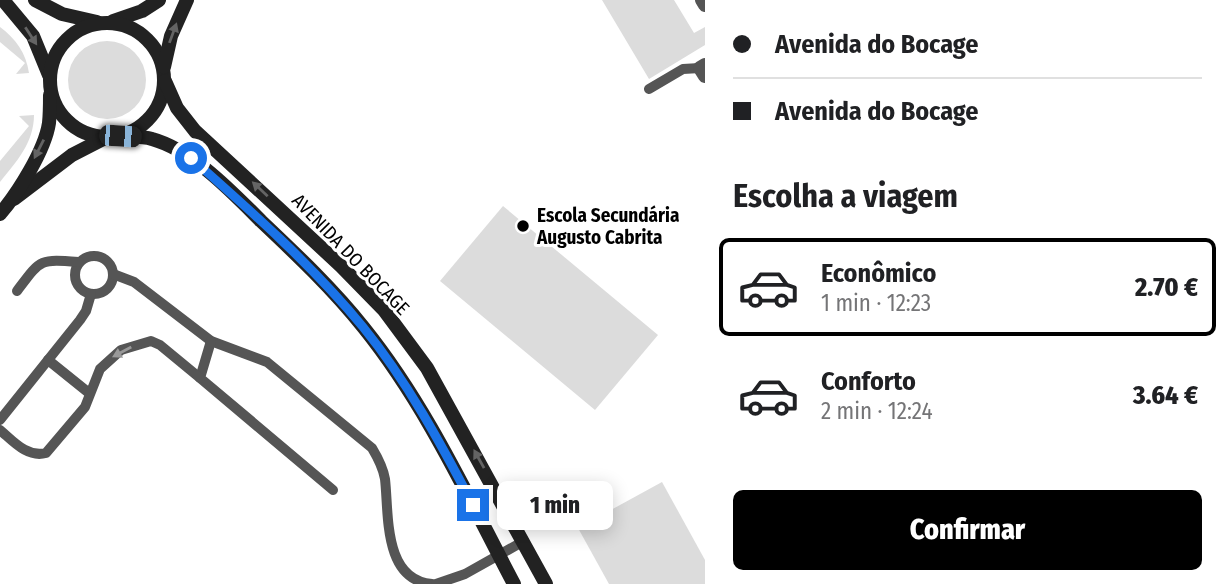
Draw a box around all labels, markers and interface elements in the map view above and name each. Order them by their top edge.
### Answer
one-way arrow [168,23,179,44]
one-way arrow [25,26,38,45]
text: Avenida do Bocage [775,29,978,60]
text: Avenida do Bocage [775,96,978,127]
car [99,124,142,148]
one-way arrow [33,139,45,159]
route start [175,142,207,174]
text: Escolha a viagem [733,177,958,215]
one-way arrow [252,182,269,198]
street label: AVENIDA DO BOCAGE [287,189,414,320]
place label: Escola Secundária Augusto Cabrita [536,204,679,249]
marker: Escola Secundária Augusto Cabrita [515,218,531,234]
icon: car [737,256,800,319]
text: Econômico [821,258,936,289]
text: 2.70 € [1135,272,1198,303]
text: 1 min · 12:23 [821,289,931,317]
one-way arrow [112,346,132,357]
icon: car [737,364,800,427]
text: Conforto [821,366,916,397]
text: 3.64 € [1133,380,1198,411]
text: 2 min · 12:24 [821,397,933,425]
one-way arrow [473,450,485,469]
callout: 1 min [498,480,613,530]
route end [457,489,489,521]
button: Confirmar [733,490,1202,570]
text: 1 min [530,491,580,519]

